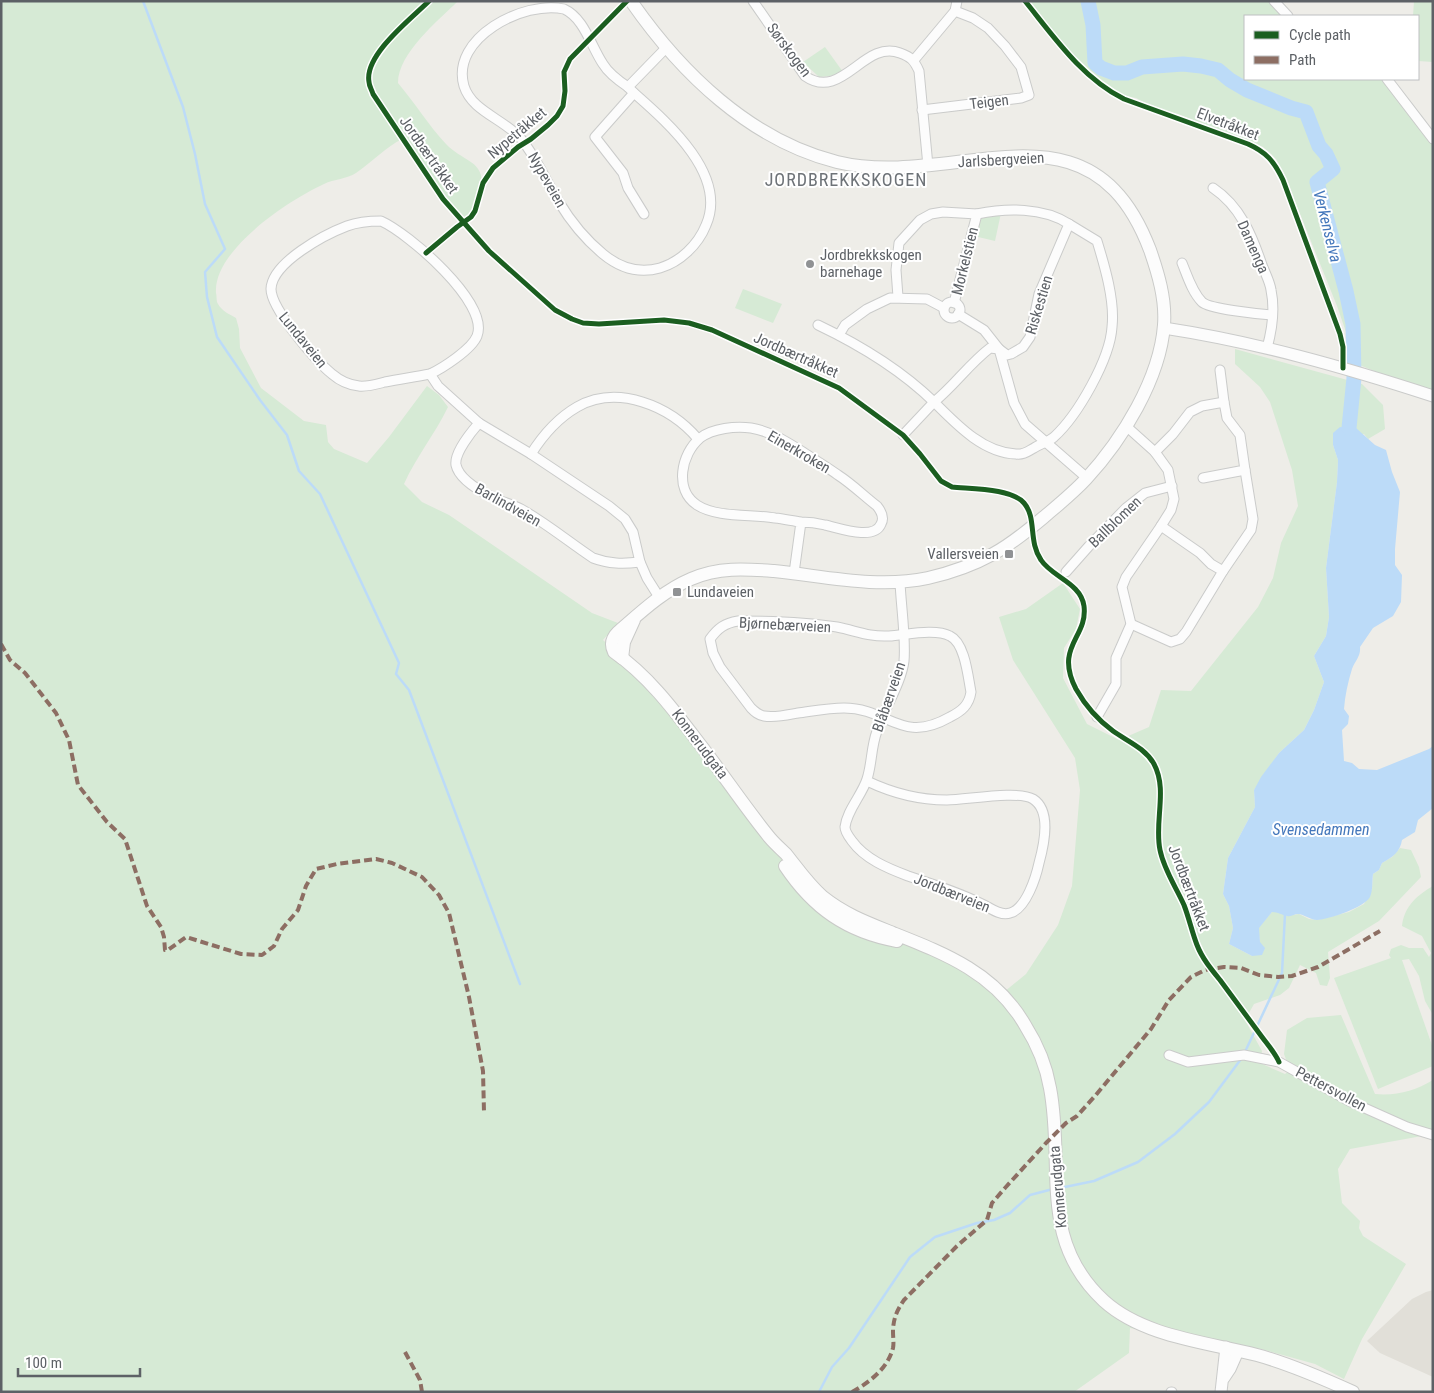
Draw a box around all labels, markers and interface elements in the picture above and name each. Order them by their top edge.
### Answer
legend [1244,15,1419,80]
street label: Sørskogen [763,20,815,80]
text: Cycle path [1289,26,1351,44]
text: Path [1289,51,1316,69]
street label: Teigen [968,91,1010,113]
street label: Nypetråkket [484,103,550,163]
street label: Elvetråkket [1194,104,1262,144]
street label: Jordbærtråkket [396,113,462,197]
street label: Nypeveien [524,149,570,211]
street label: Jarlsbergveien [957,149,1045,171]
district label: JORDBREKKSKOGEN [765,169,927,190]
water label: Verkenselva [1309,188,1346,264]
street label: Damenga [1233,218,1273,276]
street label: Morkelstien [948,225,982,297]
place label: Jordbrekkskogen barnehage [820,246,922,281]
marker: Jordbrekkskogen barnehage [804,258,816,270]
street label: Riskestien [1021,273,1057,337]
street label: Lundaveien [275,308,331,372]
street label: Jordbærtråkket [751,328,841,382]
street label: Einerkroken [764,427,834,477]
street label: Barlindveien [472,480,544,530]
street label: Ballblomen [1085,493,1145,551]
place label: Vallersveien [927,545,999,563]
marker: Vallersveien [1003,548,1015,560]
place label: Lundaveien [687,583,754,601]
marker: Lundaveien [671,586,683,598]
street label: Bjørnebærveien [739,614,831,636]
street label: Blåbærveien [869,660,909,734]
street label: Konnerudgata [668,706,732,782]
water label: Svensedammen [1272,820,1370,839]
street label: Jordbærtråkket [1164,842,1214,934]
street label: Jordbærveien [911,870,993,916]
street label: Pettersvollen [1293,1063,1369,1115]
street label: Konnerudgata [1045,1145,1071,1229]
scale bar [18,1346,140,1378]
text: 100 m [25,1354,62,1372]

